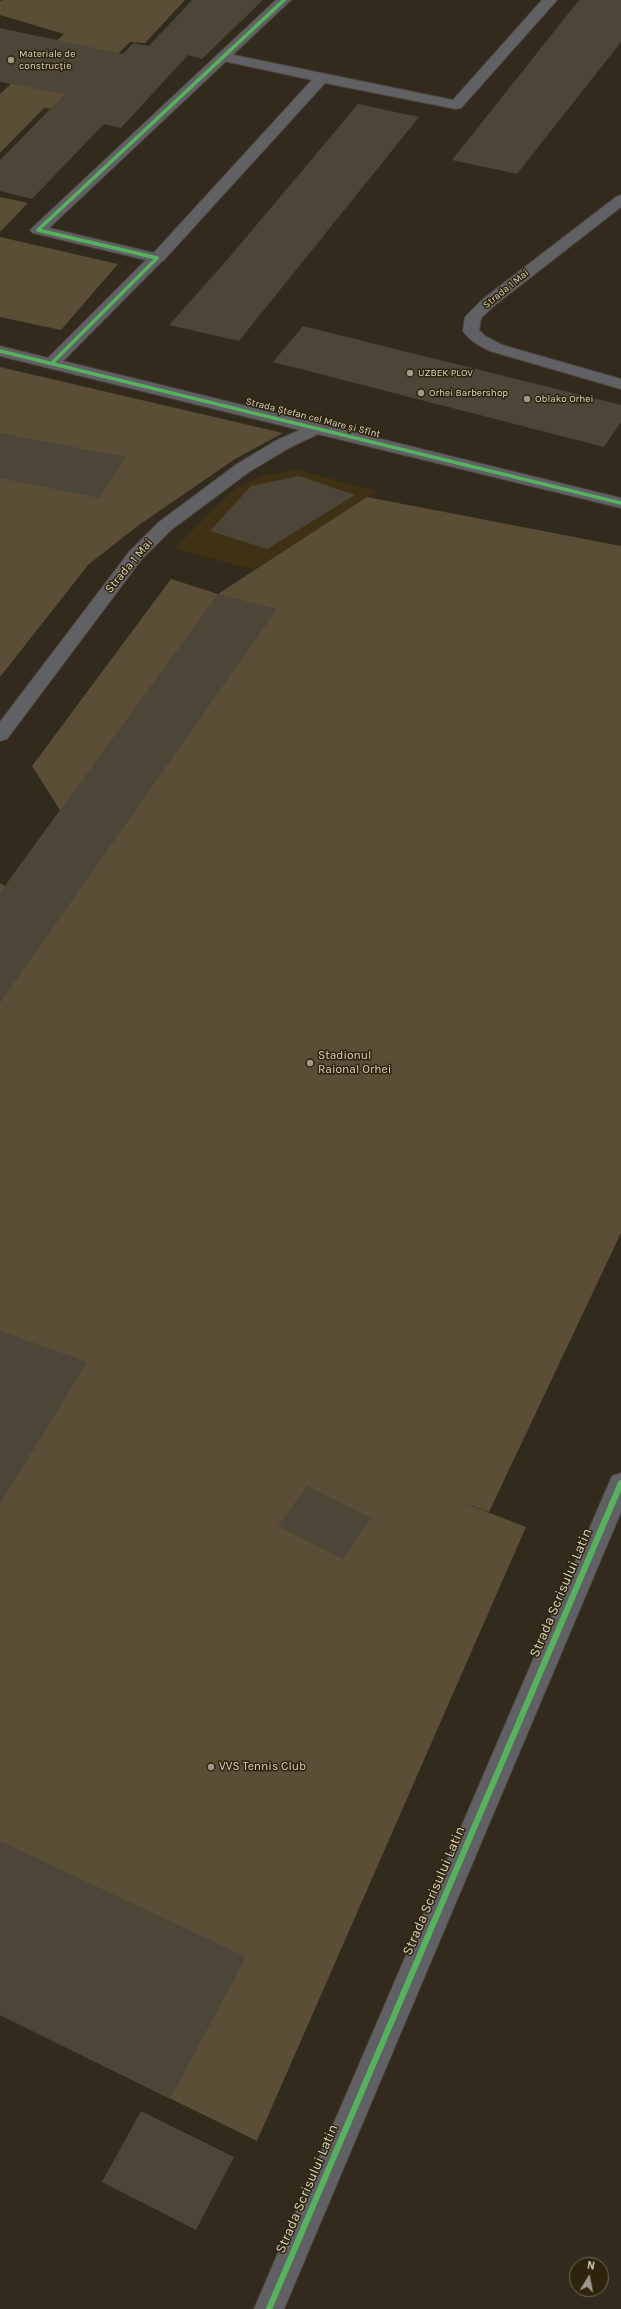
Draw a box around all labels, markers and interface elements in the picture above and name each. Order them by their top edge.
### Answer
place label: Materiale de construcție [19,48,75,72]
marker: Materiale de construcție [6,55,16,65]
street label: Strada 1 Mai [481,267,531,311]
place label: UZBEK PLOV [418,367,473,379]
marker: UZBEK PLOV [405,368,415,378]
place label: Orhei Barbershop [429,387,508,399]
marker: Orhei Barbershop [416,388,426,398]
place label: Oblako Orhei [535,393,593,405]
marker: Oblako Orhei [522,394,532,404]
street label: Strada Ștefan cel Mare și Sfînt [244,395,382,441]
street label: Strada 1 Mai [102,536,156,596]
place label: Stadionul Raional Orhei [318,1049,391,1077]
marker: Stadionul Raional Orhei [305,1058,315,1068]
street label: Strada Scrisului Latin [526,1526,596,1660]
place label: VVS Tennis Club [219,1760,306,1774]
marker: VVS Tennis Club [206,1762,216,1772]
street label: Strada Scrisului Latin [399,1824,469,1958]
street label: Strada Scrisului Latin [272,2122,342,2256]
north arrow [569,2257,609,2297]
text: N [586,2259,596,2273]

